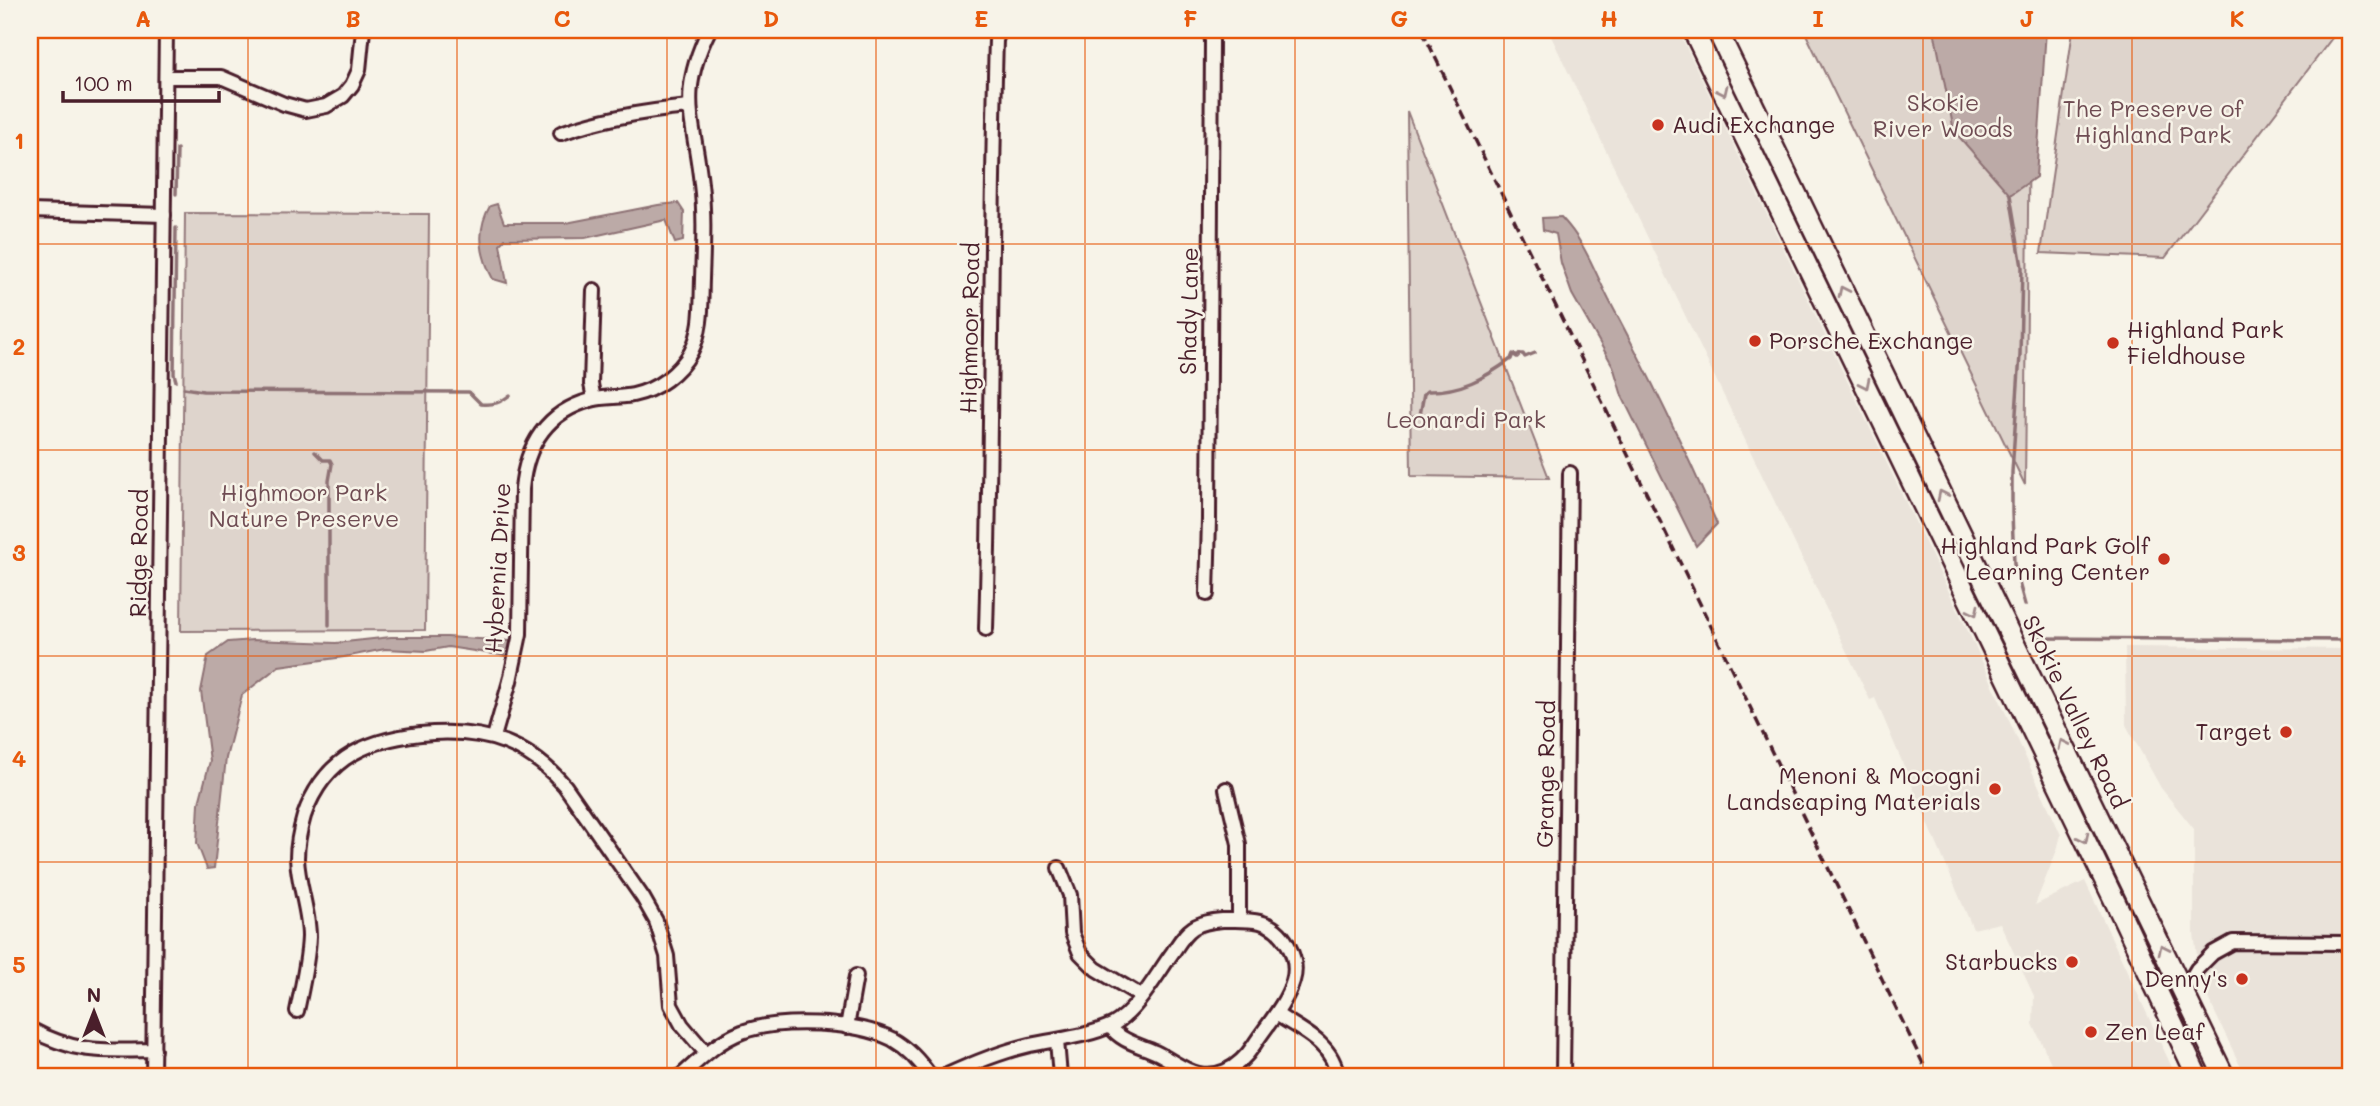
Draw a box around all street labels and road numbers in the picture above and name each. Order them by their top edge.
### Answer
street label: Highmoor Road [953,242,985,414]
street label: Shady Lane [1172,247,1204,375]
street label: Hybernia Drive [478,482,516,654]
street label: Ridge Road [122,488,154,618]
street label: Skokie Valley Road [2016,610,2136,813]
street label: Grange Road [1529,700,1561,848]

